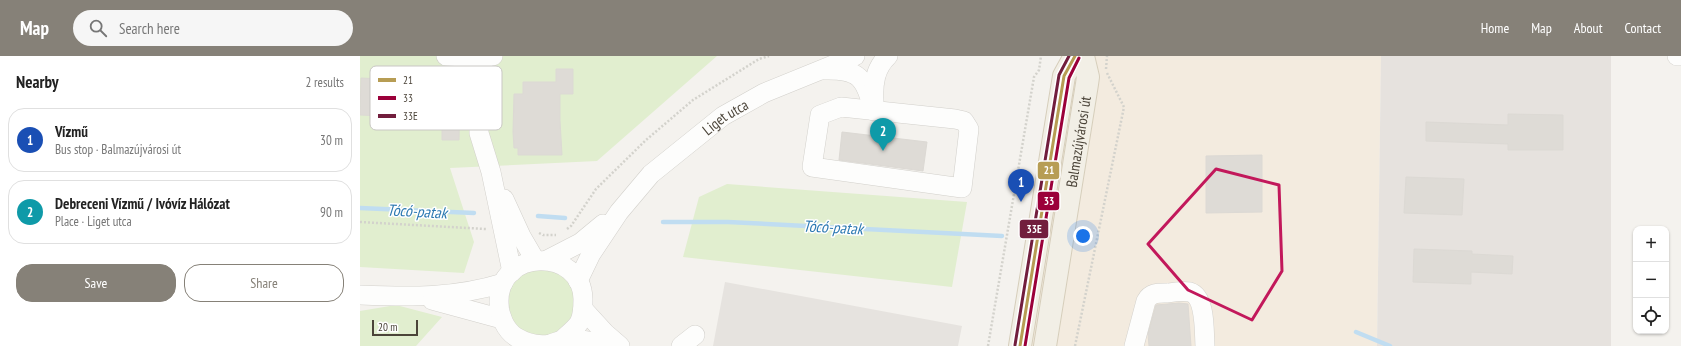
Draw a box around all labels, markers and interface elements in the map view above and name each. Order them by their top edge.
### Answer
search box [73,10,353,46]
text: Map [20,16,49,40]
icon: search [87,17,109,39]
text: Search here [119,19,180,38]
text: Home [1481,19,1509,37]
text: Map [1531,19,1552,37]
text: About [1574,19,1603,37]
text: Contact [1625,19,1661,37]
legend [370,66,502,130]
text: Nearby [16,71,59,93]
text: 21 [403,73,413,87]
text: 2 results [305,74,344,91]
text: 33 [403,91,413,105]
street label: Liget utca [698,94,751,139]
street label: Balmazújvárosi út [1061,95,1094,189]
text: 33E [403,109,418,123]
pin: 2 [870,118,896,151]
text: Vízmű [55,122,88,141]
text: 1 [27,132,33,149]
text: 30 m [320,132,343,149]
text: Bus stop · Balmazújvárosi út [55,141,181,158]
line badge: 21 [1037,161,1060,180]
text: 21 [1044,163,1054,177]
pin: 1 [1008,169,1034,202]
line badge: 33 [1037,191,1060,211]
text: Debreceni Vízmű / Ivóvíz Hálózat [55,194,230,213]
text: 33 [1044,194,1054,208]
water label: Tócó-patak [386,199,449,223]
text: 2 [27,204,33,221]
text: 90 m [320,204,343,221]
text: Place · Liget utca [55,213,132,230]
water label: Tócó-patak [802,215,865,239]
line badge: 33E [1019,219,1049,239]
text: 33E [1026,222,1042,236]
your location [1073,226,1093,246]
map controls [1633,226,1669,334]
button: + [1633,226,1669,262]
button: − [1633,262,1669,298]
button: Save [16,264,176,302]
button: Share [184,264,344,302]
button: locate [1633,298,1669,334]
scale bar [372,318,418,337]
text: 20 m [378,320,397,334]

